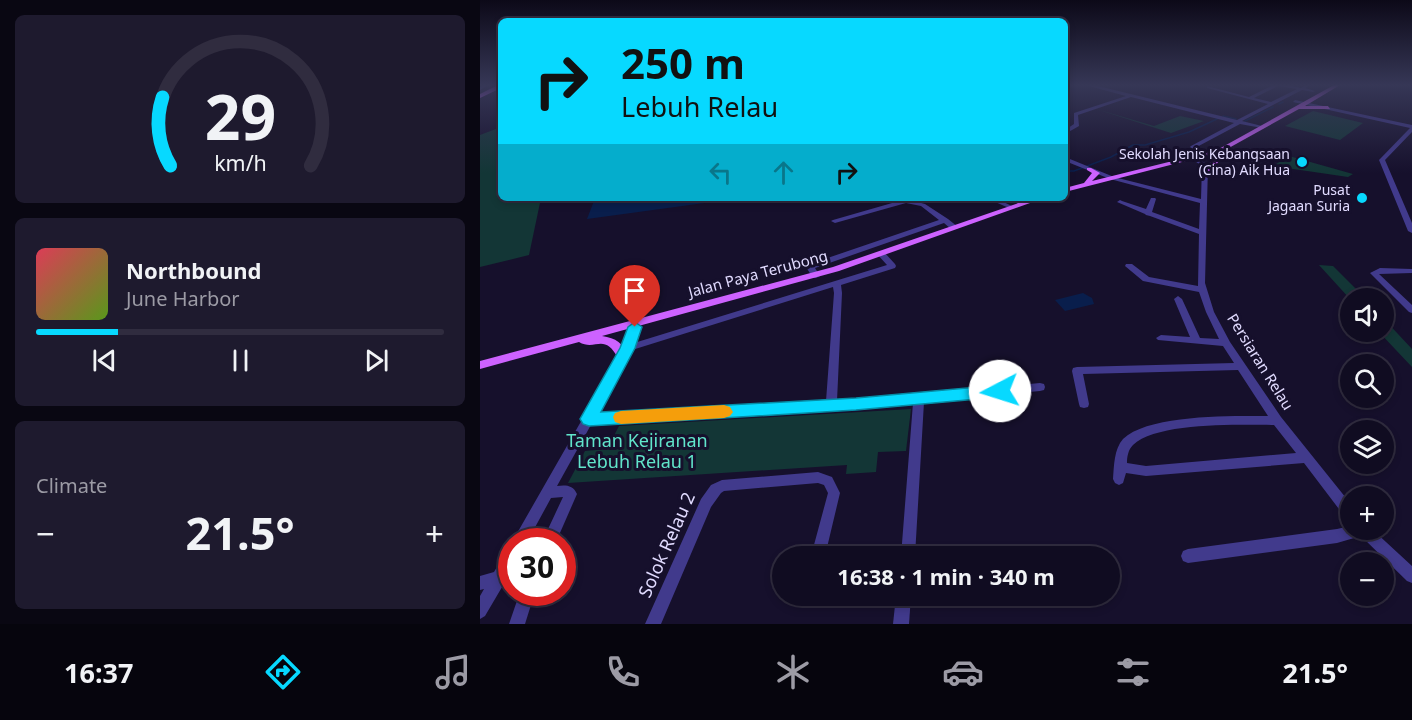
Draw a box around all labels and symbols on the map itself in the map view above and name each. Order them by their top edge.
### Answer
place label: Sekolah Jenis Kebangsaan (Cina) Aik Hua [1119,144,1290,179]
marker: Sekolah Jenis Kebangsaan (Cina) Aik Hua [1295,155,1309,169]
place label: Pusat Jagaan Suria [1266,180,1350,215]
marker: Pusat Jagaan Suria [1355,191,1369,205]
street label: Jalan Paya Terubong [684,245,830,302]
pin [609,265,660,327]
street label: Persiaran Relau [1223,310,1298,413]
position arrow [968,359,1032,423]
park label: Taman Kejiranan Lebuh Relau 1 [566,428,708,473]
street label: Solok Relau 2 [632,488,700,601]
speed limit sign: 30 [498,528,576,606]

